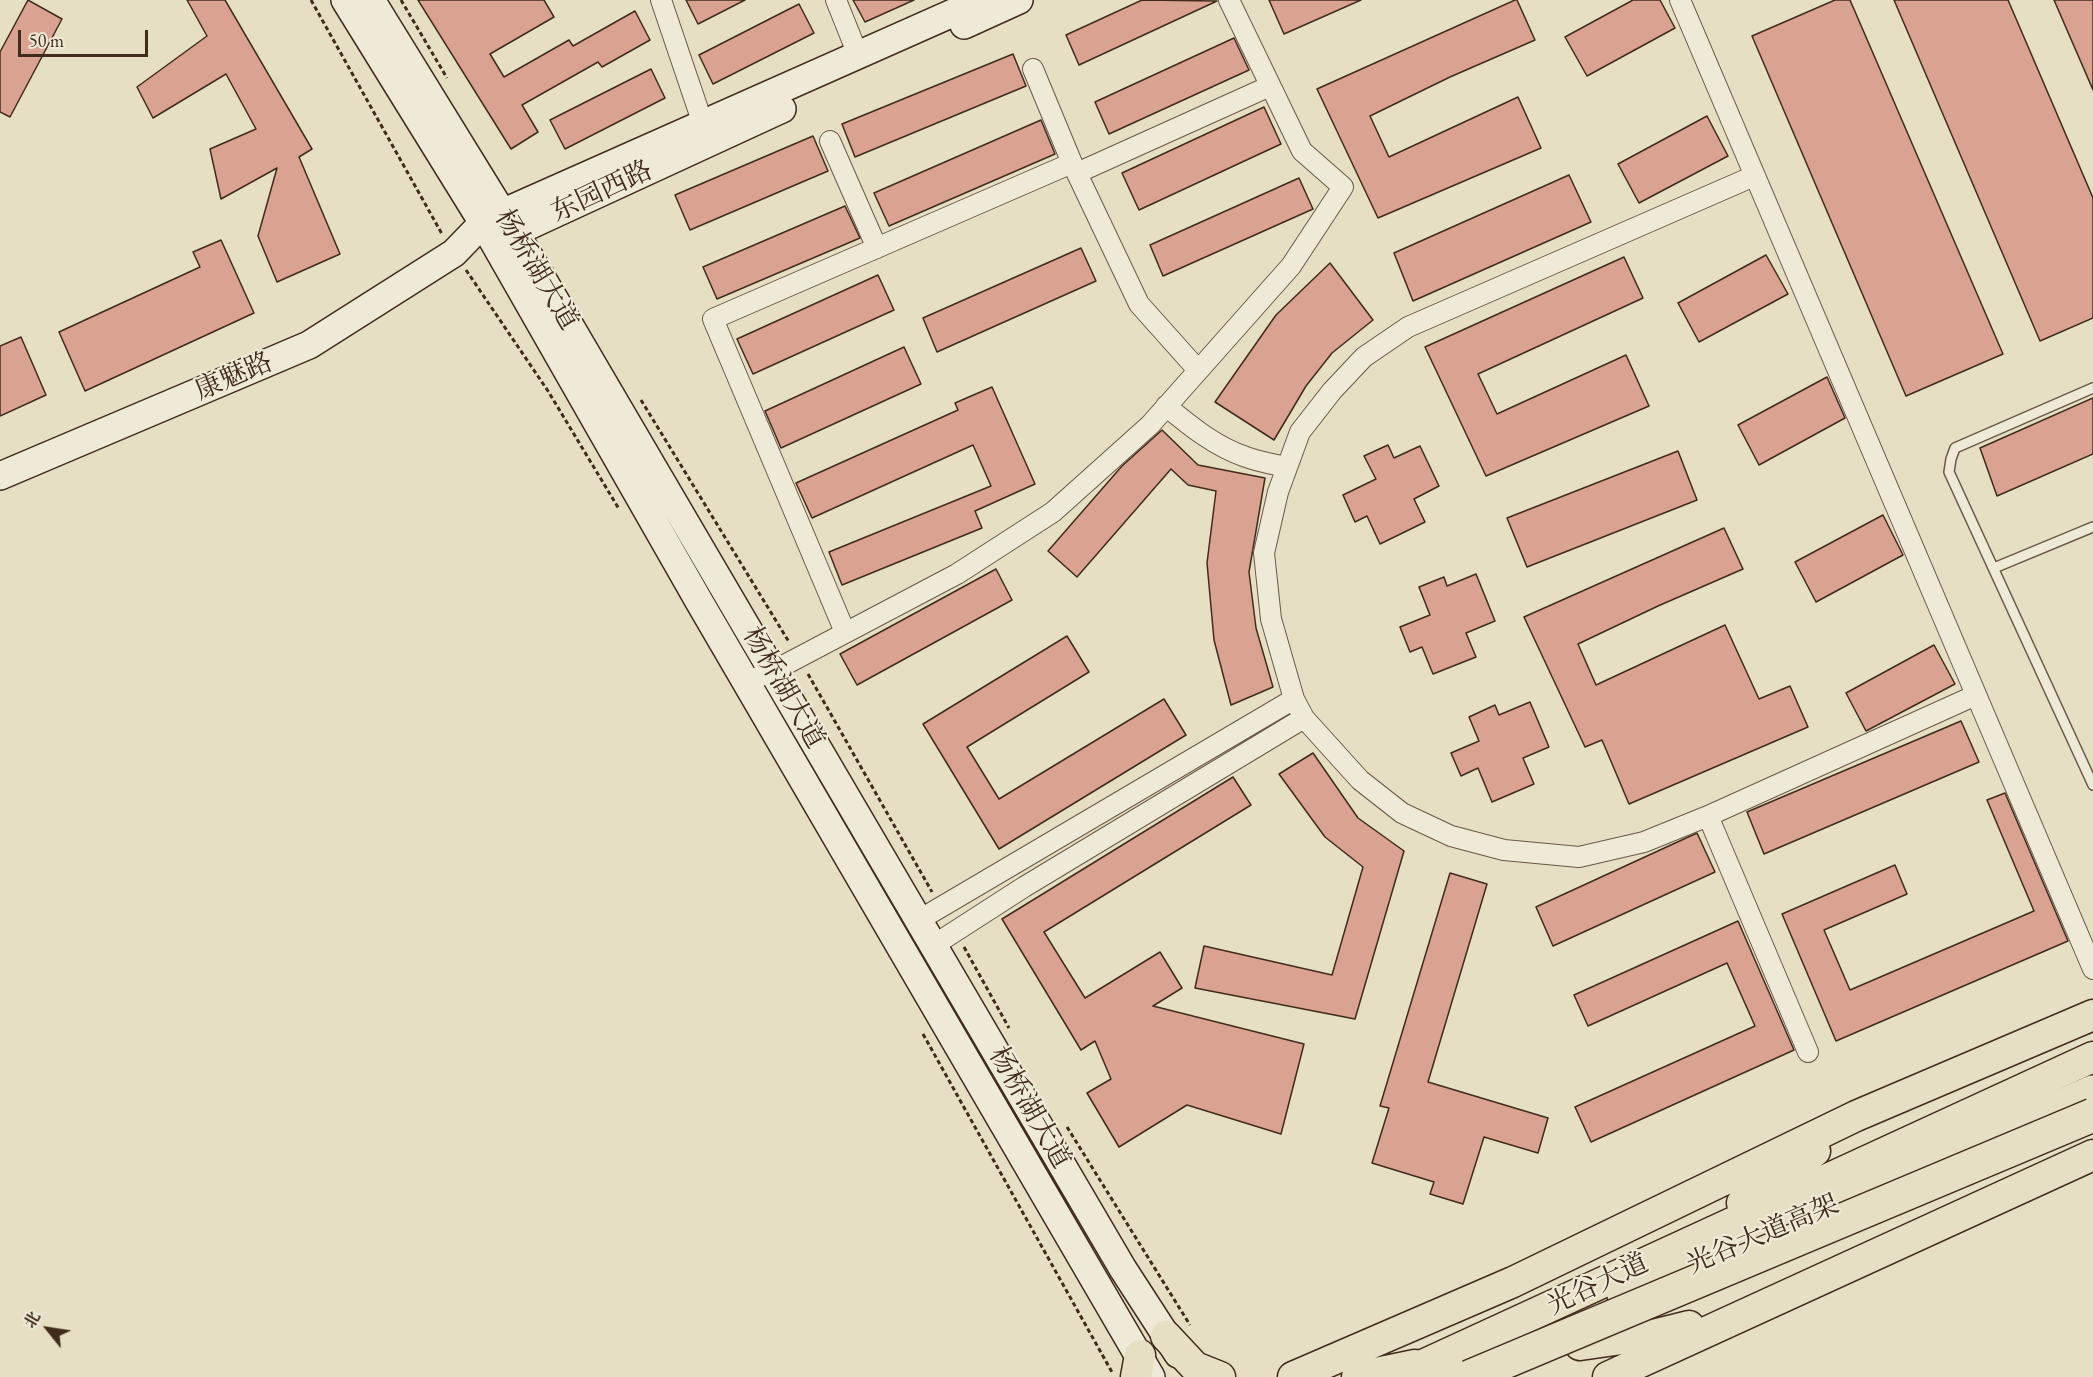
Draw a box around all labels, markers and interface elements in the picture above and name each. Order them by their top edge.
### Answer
scale bar [21,18,152,56]
text: 50 m [29,29,64,52]
street label: 东园西路 [546,154,658,230]
street label: 杨桥湖大道 [487,204,585,336]
street label: 康魅路 [190,346,278,408]
street label: 杨桥湖大道 [735,621,831,755]
street label: 杨桥湖大道 [981,1041,1077,1175]
street label: 光谷大道高架 [1682,1188,1844,1282]
street label: 光谷大道 [1542,1247,1654,1323]
north arrow [18,1299,78,1359]
text: 北 [19,1308,45,1332]

